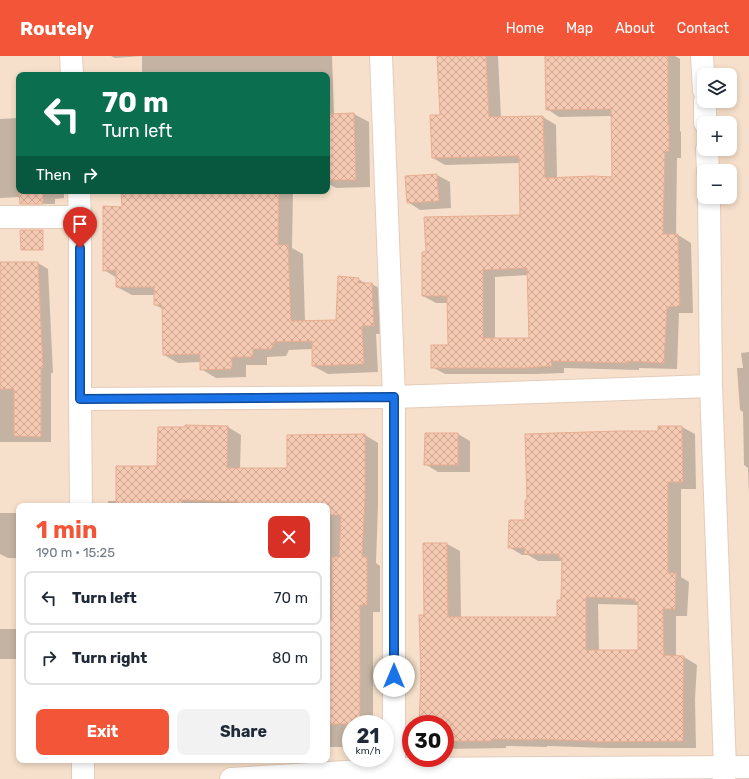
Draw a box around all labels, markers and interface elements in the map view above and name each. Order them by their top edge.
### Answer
text: Routely [20,17,94,40]
text: Home [506,20,544,37]
text: Map [566,20,593,37]
text: About [615,20,655,37]
text: Contact [677,20,729,37]
map controls [697,68,737,204]
button: layers [697,68,737,108]
text: 70 m [102,86,169,119]
icon: left [36,88,88,140]
button: + [697,116,737,156]
text: Turn left [102,120,172,142]
icon: right [79,164,101,186]
button: − [697,164,737,204]
text: Then [36,166,71,184]
pin [63,207,97,248]
icon: arrive [69,213,91,235]
text: 1 min [36,516,97,544]
button: close [268,516,310,558]
text: 190 m · 15:25 [36,545,115,560]
icon: left [38,587,60,609]
text: Turn left [72,589,137,607]
text: 70 m [274,589,308,607]
icon: right [38,647,60,669]
text: Turn right [72,649,147,667]
text: 80 m [272,649,308,667]
position arrow [373,655,415,697]
button: Exit [36,709,169,755]
button: Share [177,709,310,755]
speed limit sign: 30 [402,715,454,767]
text: 21 [357,724,379,748]
text: km/h [356,745,380,757]

